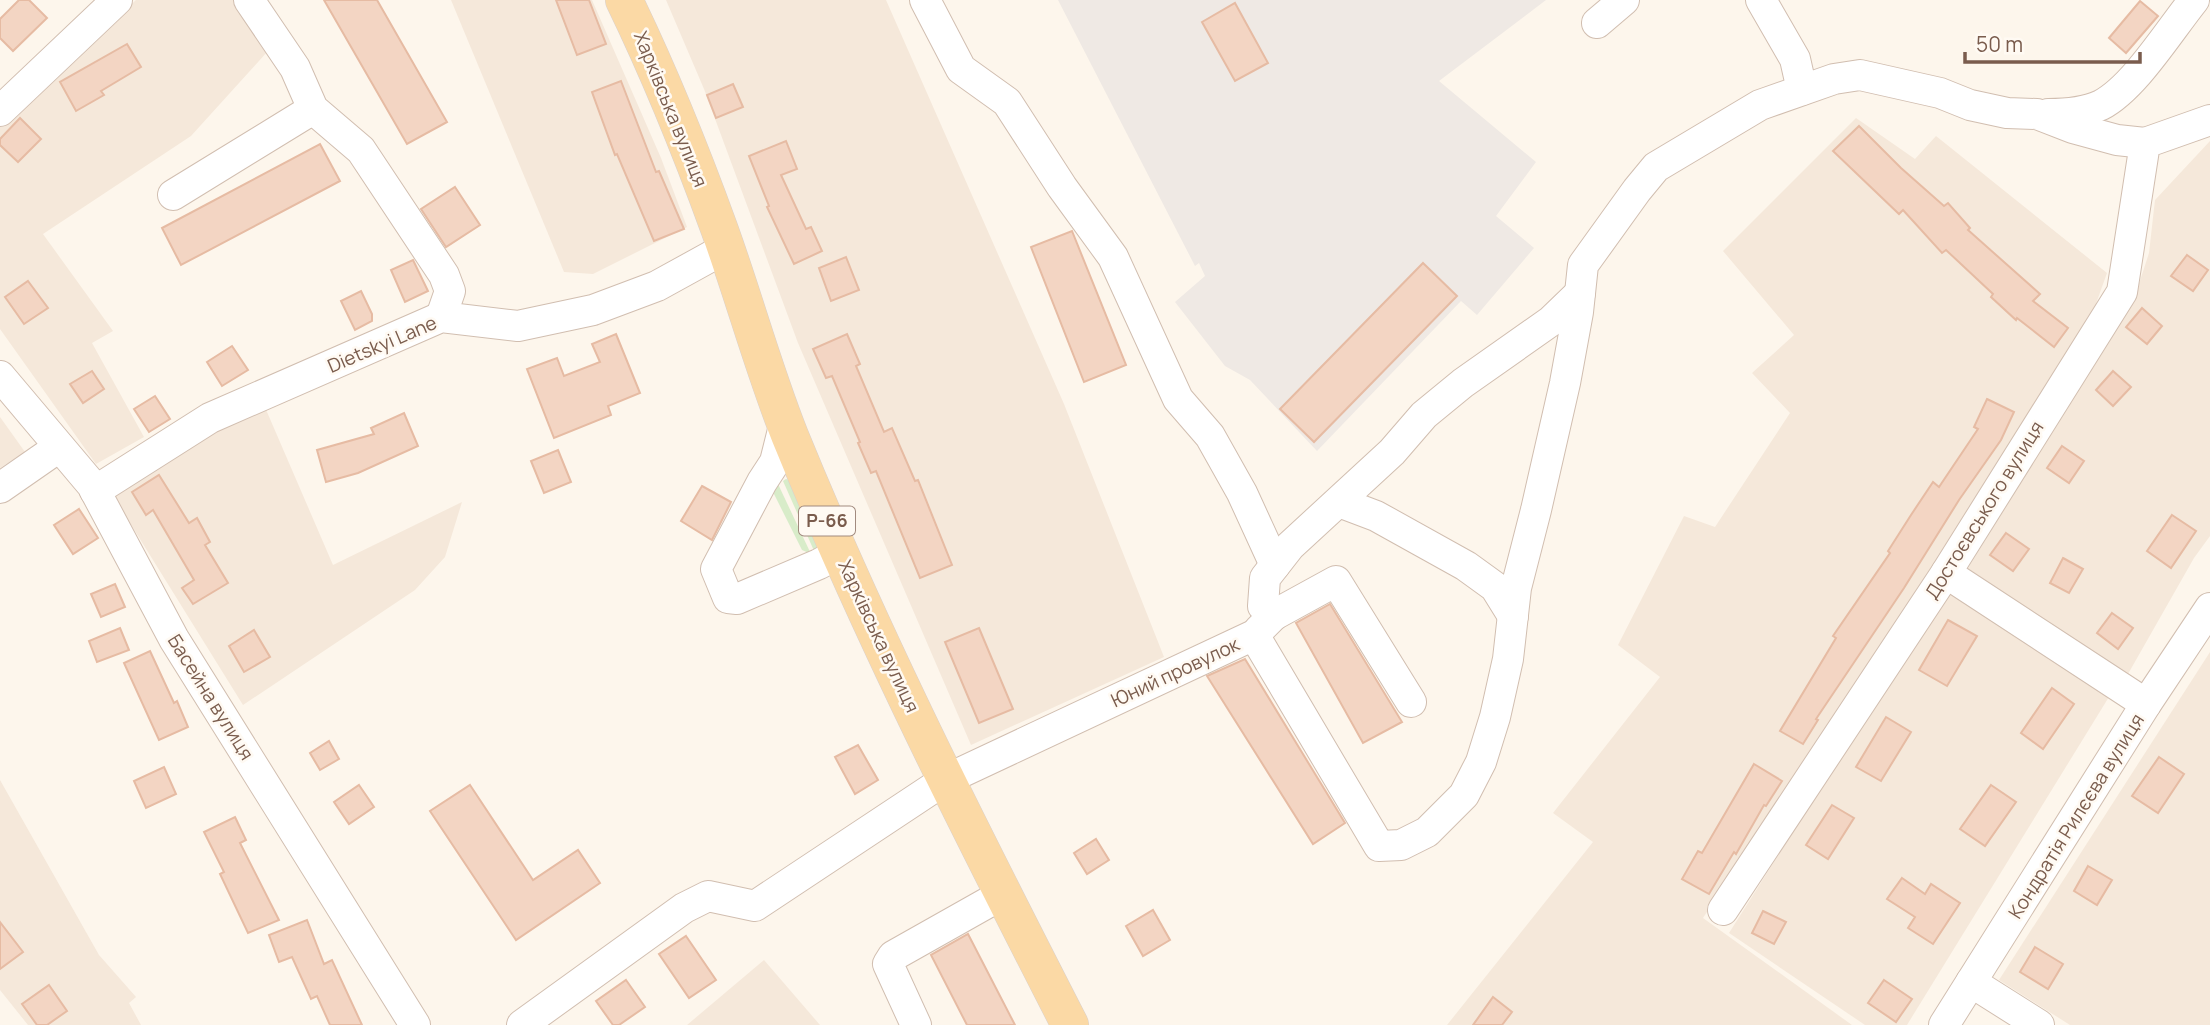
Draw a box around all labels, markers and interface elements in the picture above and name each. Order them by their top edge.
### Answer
scale bar [1965,21,2140,65]
street label: Харківська вулиця [628,27,714,191]
text: 50 m [1976,30,2023,58]
street label: Dietskyi Lane [323,309,441,379]
street label: Достоєвського вулиця [1919,416,2049,604]
road number: Р-66 [799,506,855,536]
street label: Харківська вулиця [832,555,926,717]
street label: Басейна вулиця [162,629,260,765]
street label: Юний провулок [1107,631,1244,713]
street label: Кондратія Рилєєва вулиця [2002,709,2150,923]

